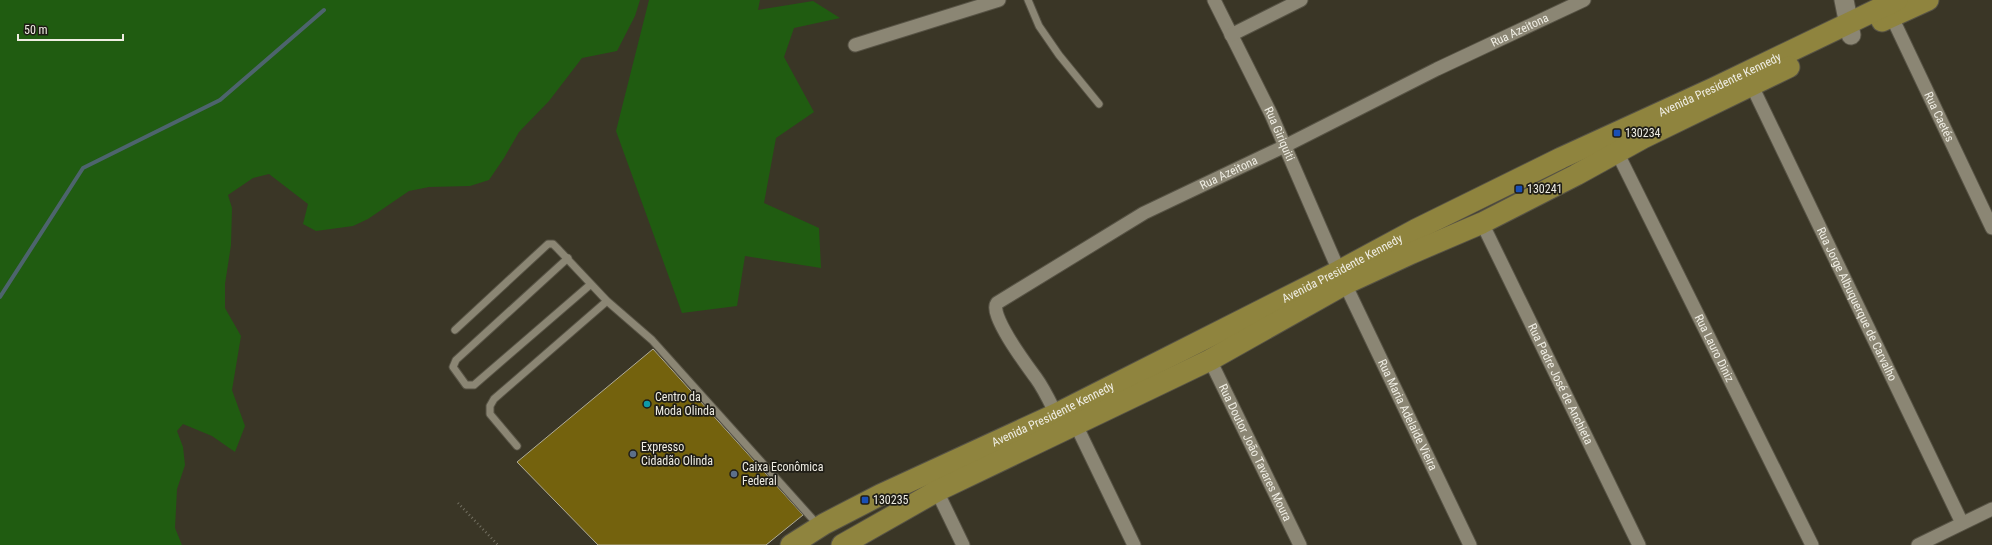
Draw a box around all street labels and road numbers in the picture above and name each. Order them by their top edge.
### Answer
street label: Rua Azeitona [1488,11,1551,50]
street label: Avenida Presidente Kennedy [1656,50,1783,119]
street label: Rua Caetés [1921,90,1957,144]
street label: Rua Giriquiti [1261,104,1297,163]
street label: Rua Azeitona [1198,153,1260,192]
street label: Rua Jorge Albuquerque de Carvalho [1814,225,1900,383]
street label: Avenida Presidente Kennedy [1280,231,1405,306]
street label: Rua Lauro Diniz [1692,312,1737,384]
street label: Rua Padre José de Anchieta [1525,321,1596,447]
street label: Rua Maria Adelaide Vieira [1375,357,1440,473]
street label: Avenida Presidente Kennedy [990,379,1116,450]
street label: Rua Doutor João Tavares Moura [1216,382,1294,524]

